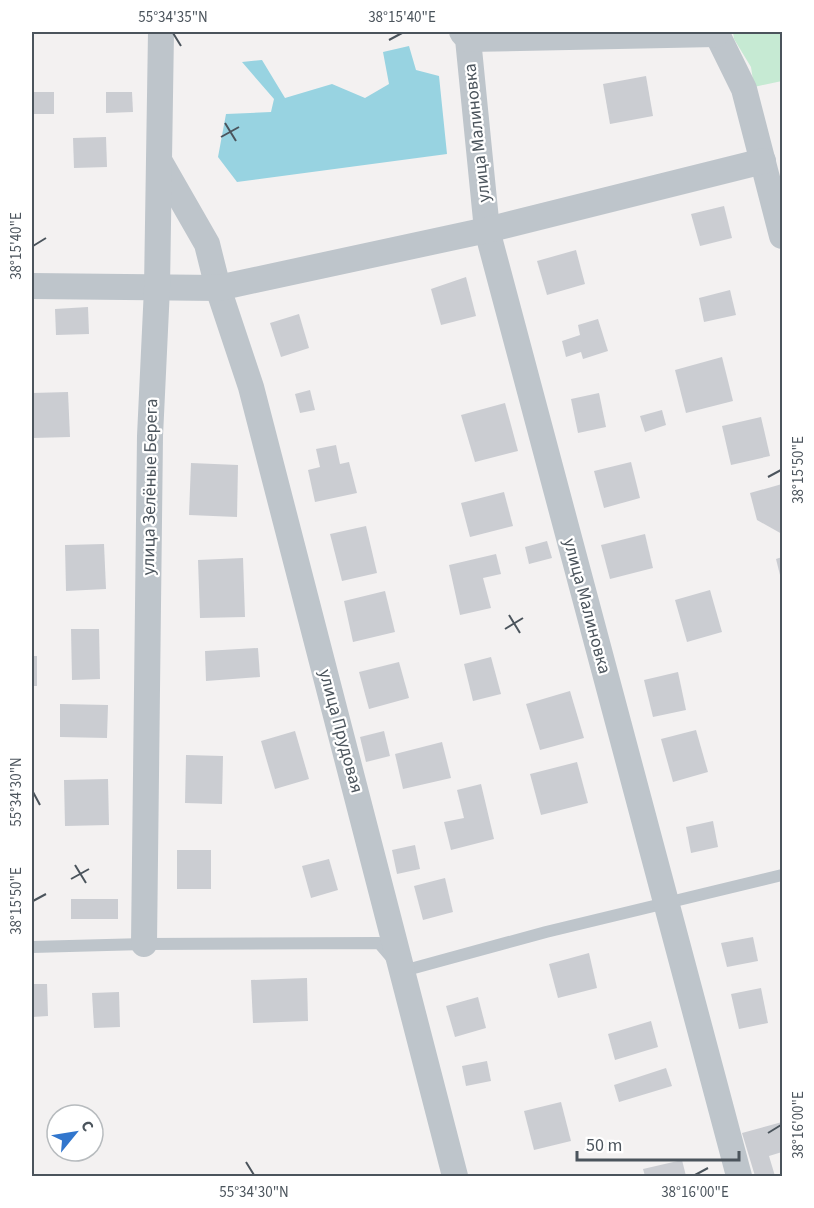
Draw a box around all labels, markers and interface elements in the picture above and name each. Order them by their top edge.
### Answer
text: 55°34'35"N [138,7,208,28]
text: 38°15'40"E [368,7,436,28]
street label: улица Малиновка [457,62,497,204]
text: 38°15'40"E [6,212,27,280]
street label: улица Зелёные Берега [136,398,164,576]
text: 38°15'50"E [788,436,809,504]
street label: улица Малиновка [557,535,617,677]
street label: улица Прудовая [312,666,370,796]
text: 55°34'30"N [6,757,27,827]
text: 38°15'50"E [6,867,27,935]
text: 38°16'00"E [788,1091,809,1159]
north arrow [45,1103,105,1163]
text: С [75,1116,99,1136]
scale bar [577,1124,739,1162]
text: 50 m [586,1133,622,1158]
text: 55°34'30"N [219,1182,289,1203]
text: 38°16'00"E [661,1182,729,1203]

